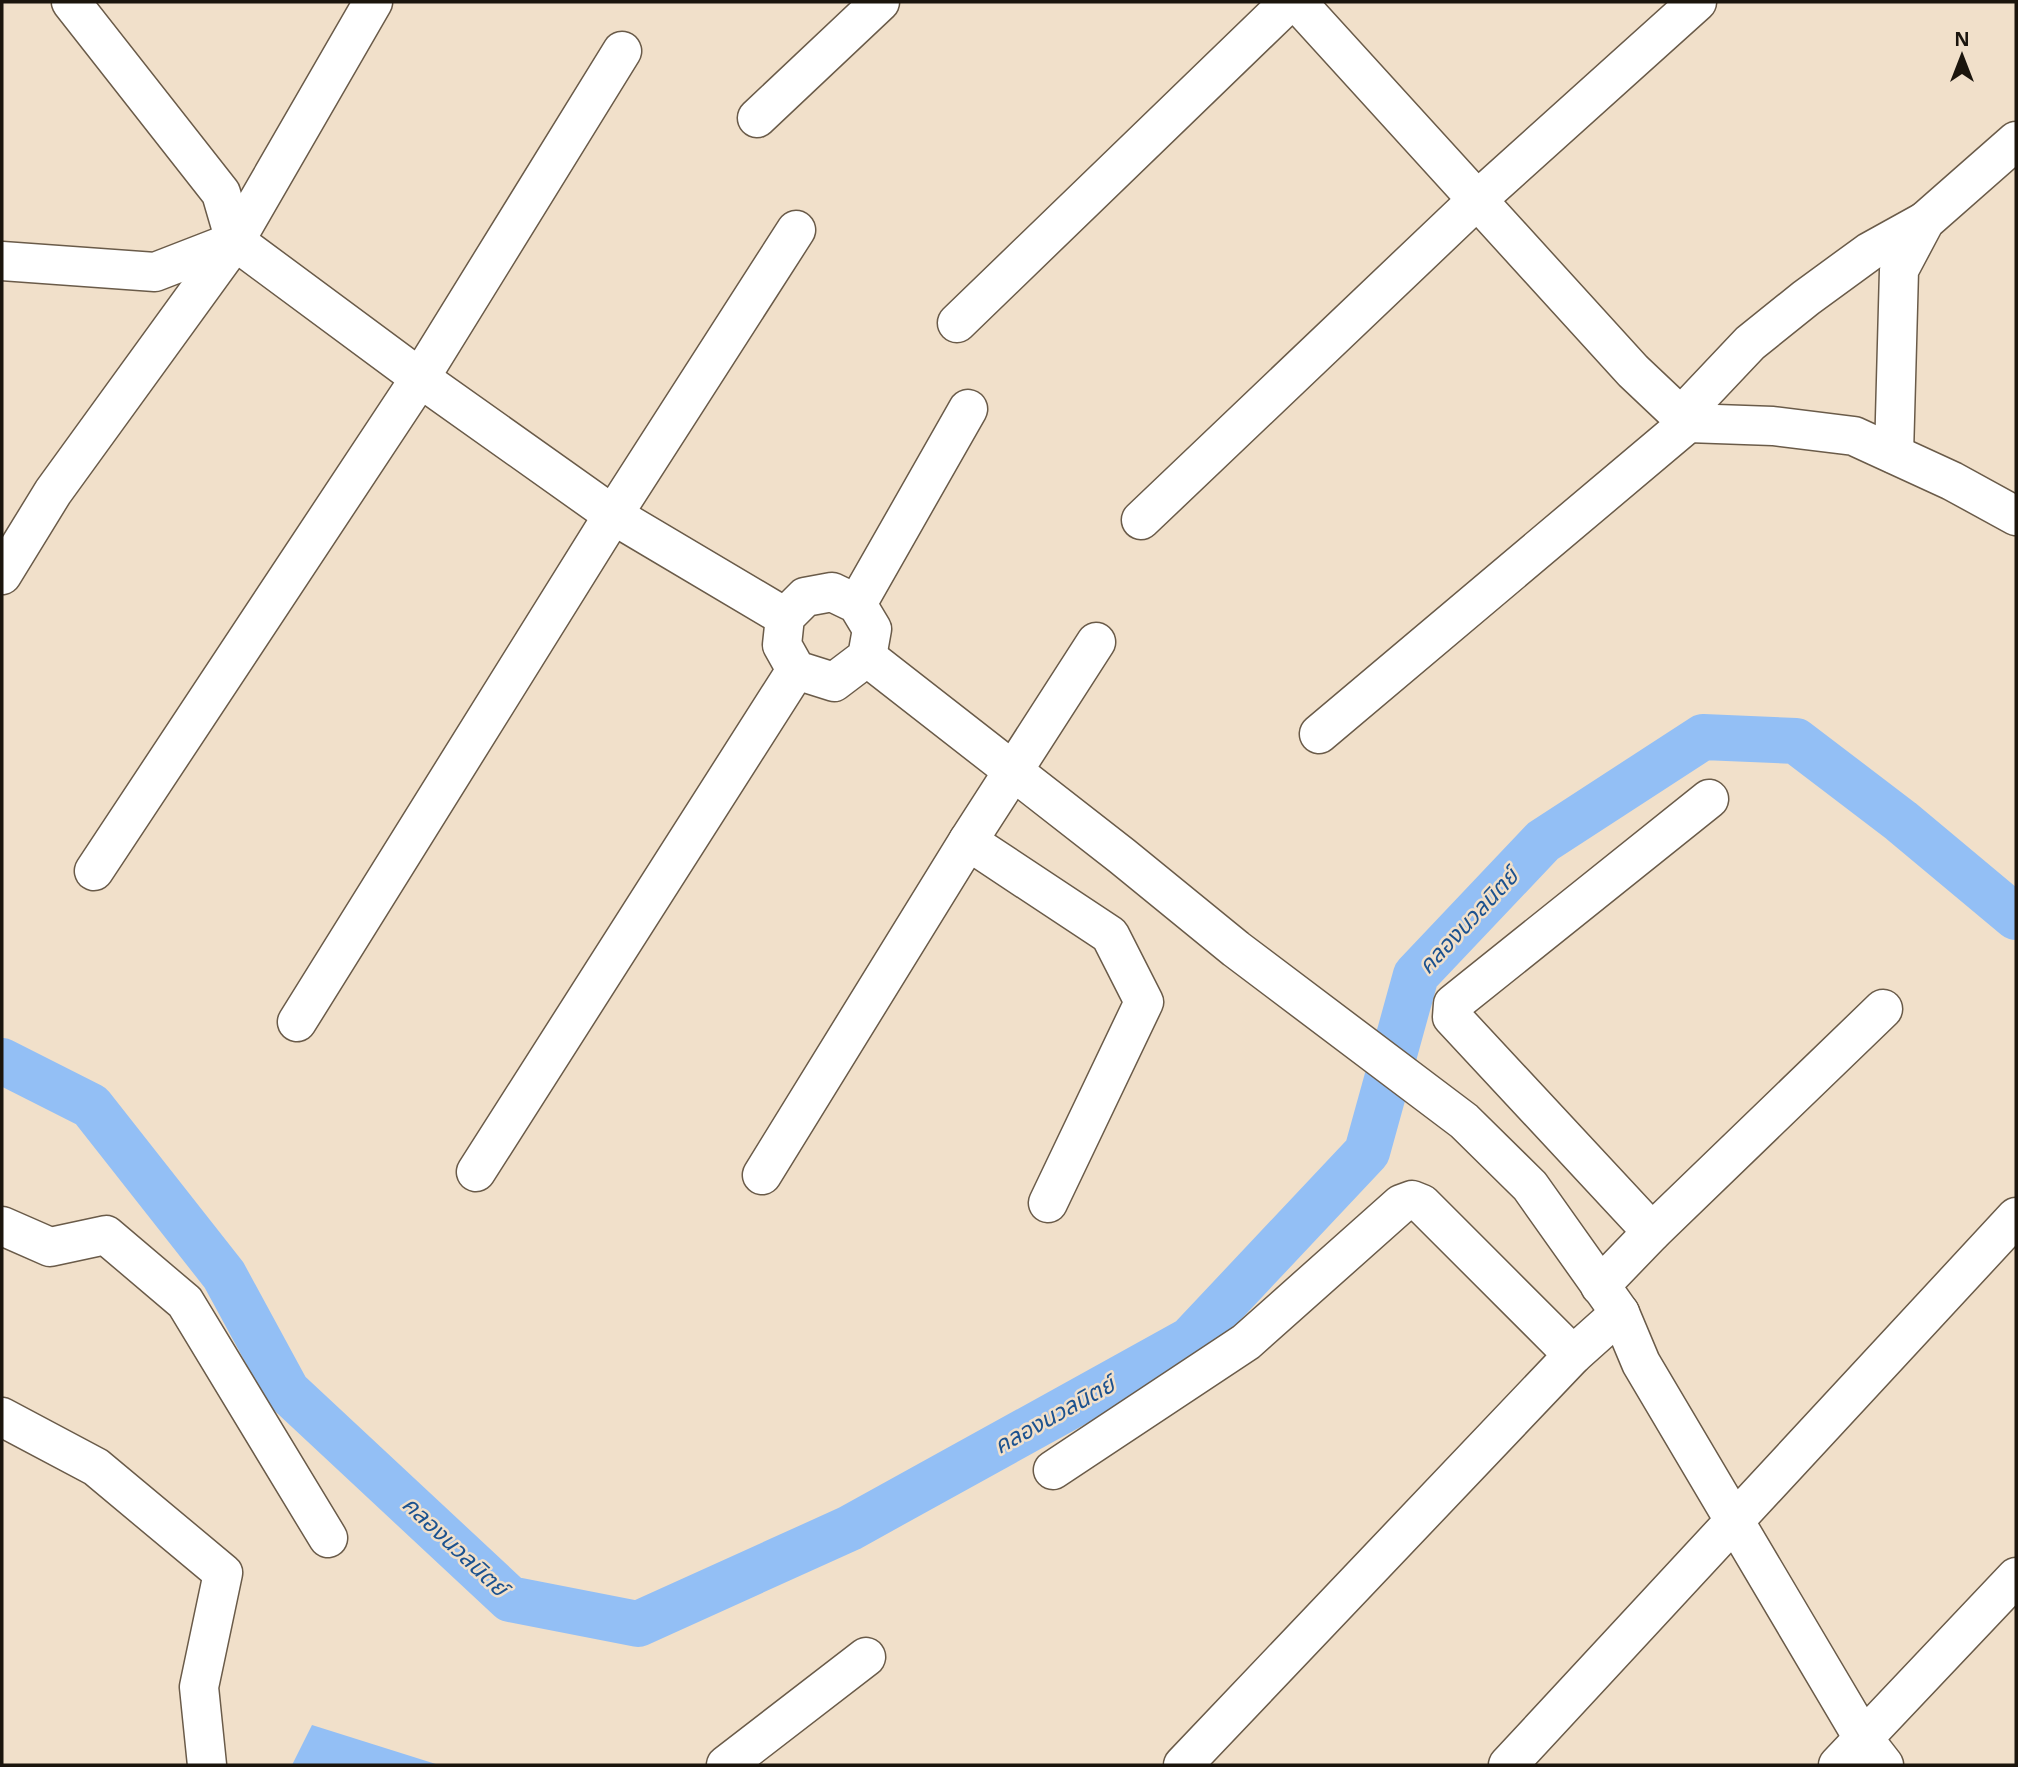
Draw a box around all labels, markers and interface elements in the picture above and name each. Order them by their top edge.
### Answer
north arrow [1927,21,1997,91]
text: N [1954,26,1970,52]
water label: คลองนวลนิตย์ [1410,857,1527,980]
water label: คลองนวลนิตย์ [987,1366,1123,1461]
water label: คลองนวลนิตย์ [396,1488,519,1605]

